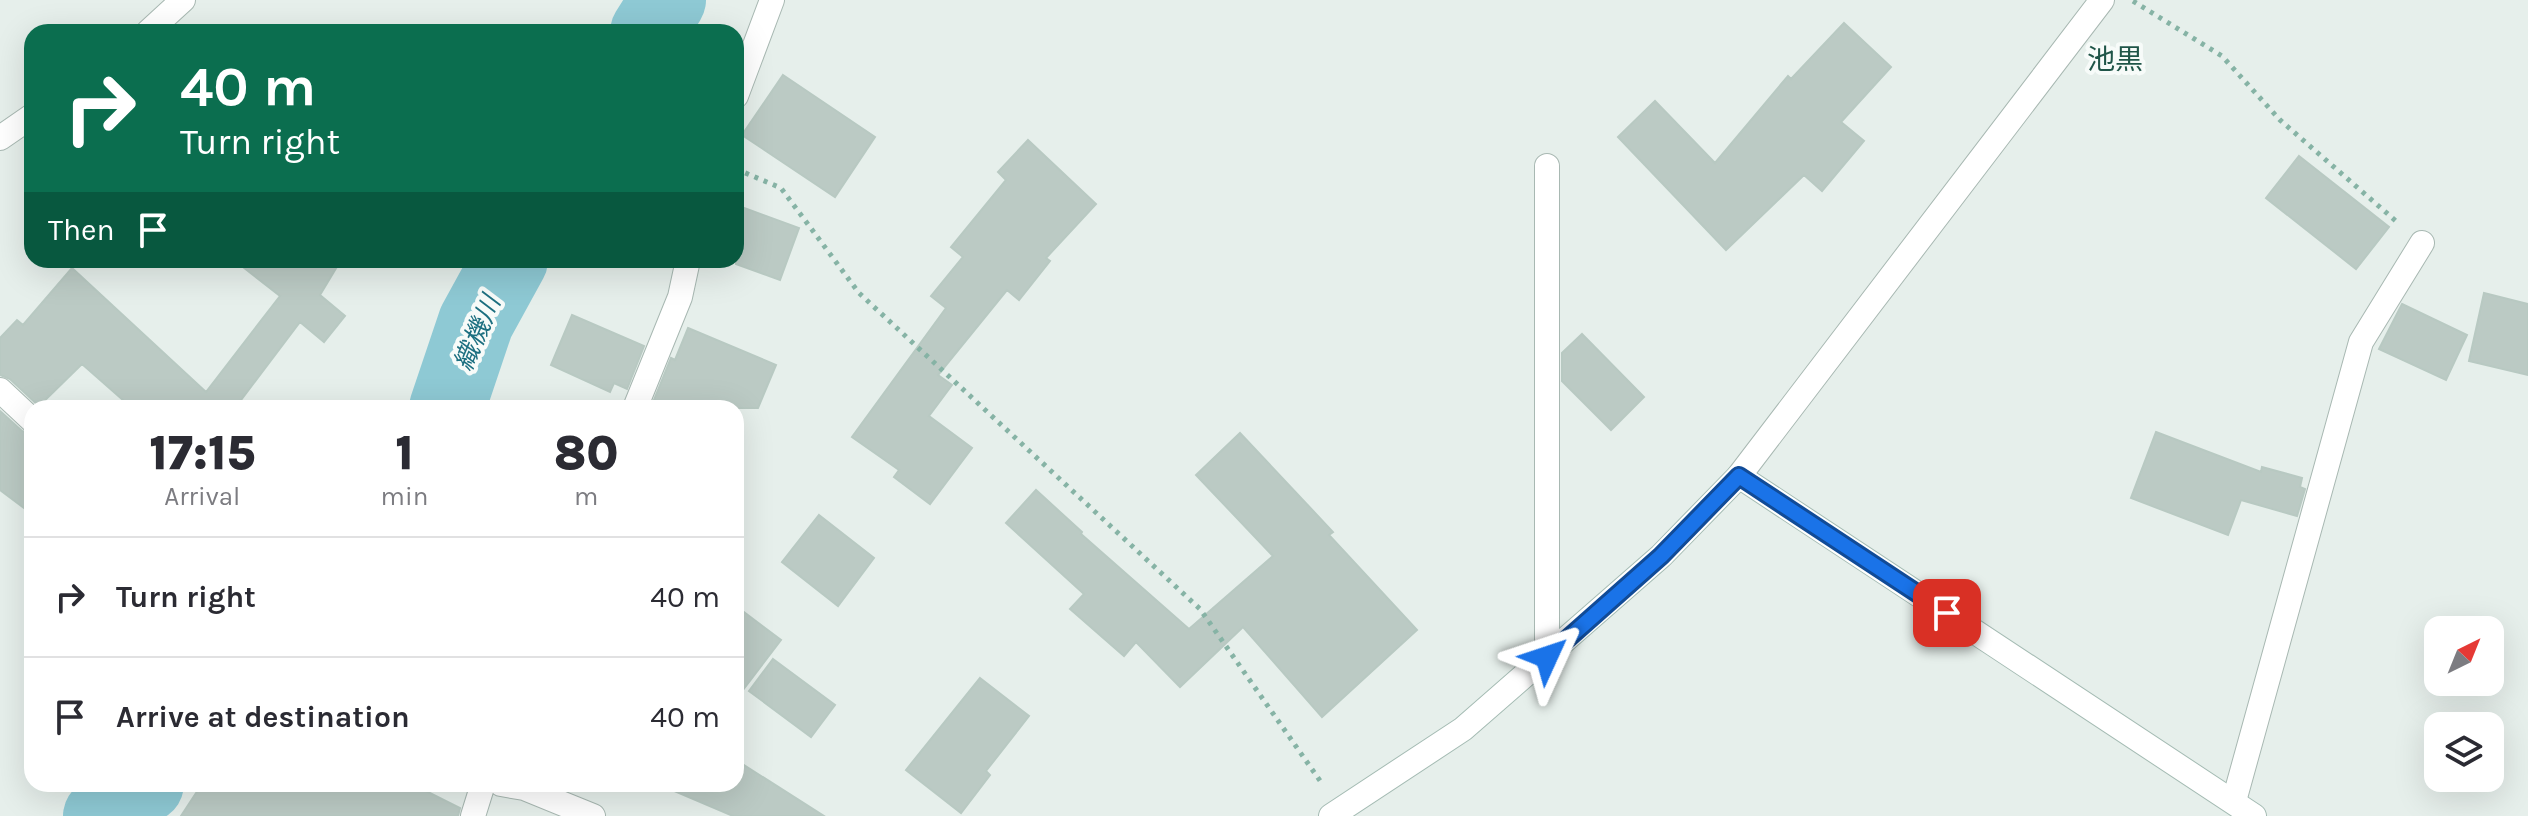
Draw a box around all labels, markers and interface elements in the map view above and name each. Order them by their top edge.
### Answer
district label: 池黒 [2087,43,2143,76]
text: 40 m [180,54,316,119]
icon: right [48,56,152,160]
text: Turn right [180,121,340,163]
icon: arrive [131,208,175,252]
text: Then [48,212,115,248]
water label: 織機川 [448,288,508,375]
text: 17:15 [149,425,255,481]
text: 1 [395,425,414,481]
text: 80 [554,425,619,481]
text: Arrival [164,481,240,512]
text: min [381,481,428,512]
text: m [574,481,598,512]
icon: right [48,575,92,619]
text: Turn right [116,579,256,615]
text: 40 m [650,579,720,615]
pin [1913,579,1981,647]
icon: arrive [1925,591,1969,635]
position arrow [1505,615,1589,699]
north arrow [2424,616,2504,696]
map controls [2424,616,2504,792]
icon: arrive [48,695,92,739]
text: Arrive at destination [116,699,410,735]
text: 40 m [650,699,720,735]
button: layers [2424,712,2504,792]

